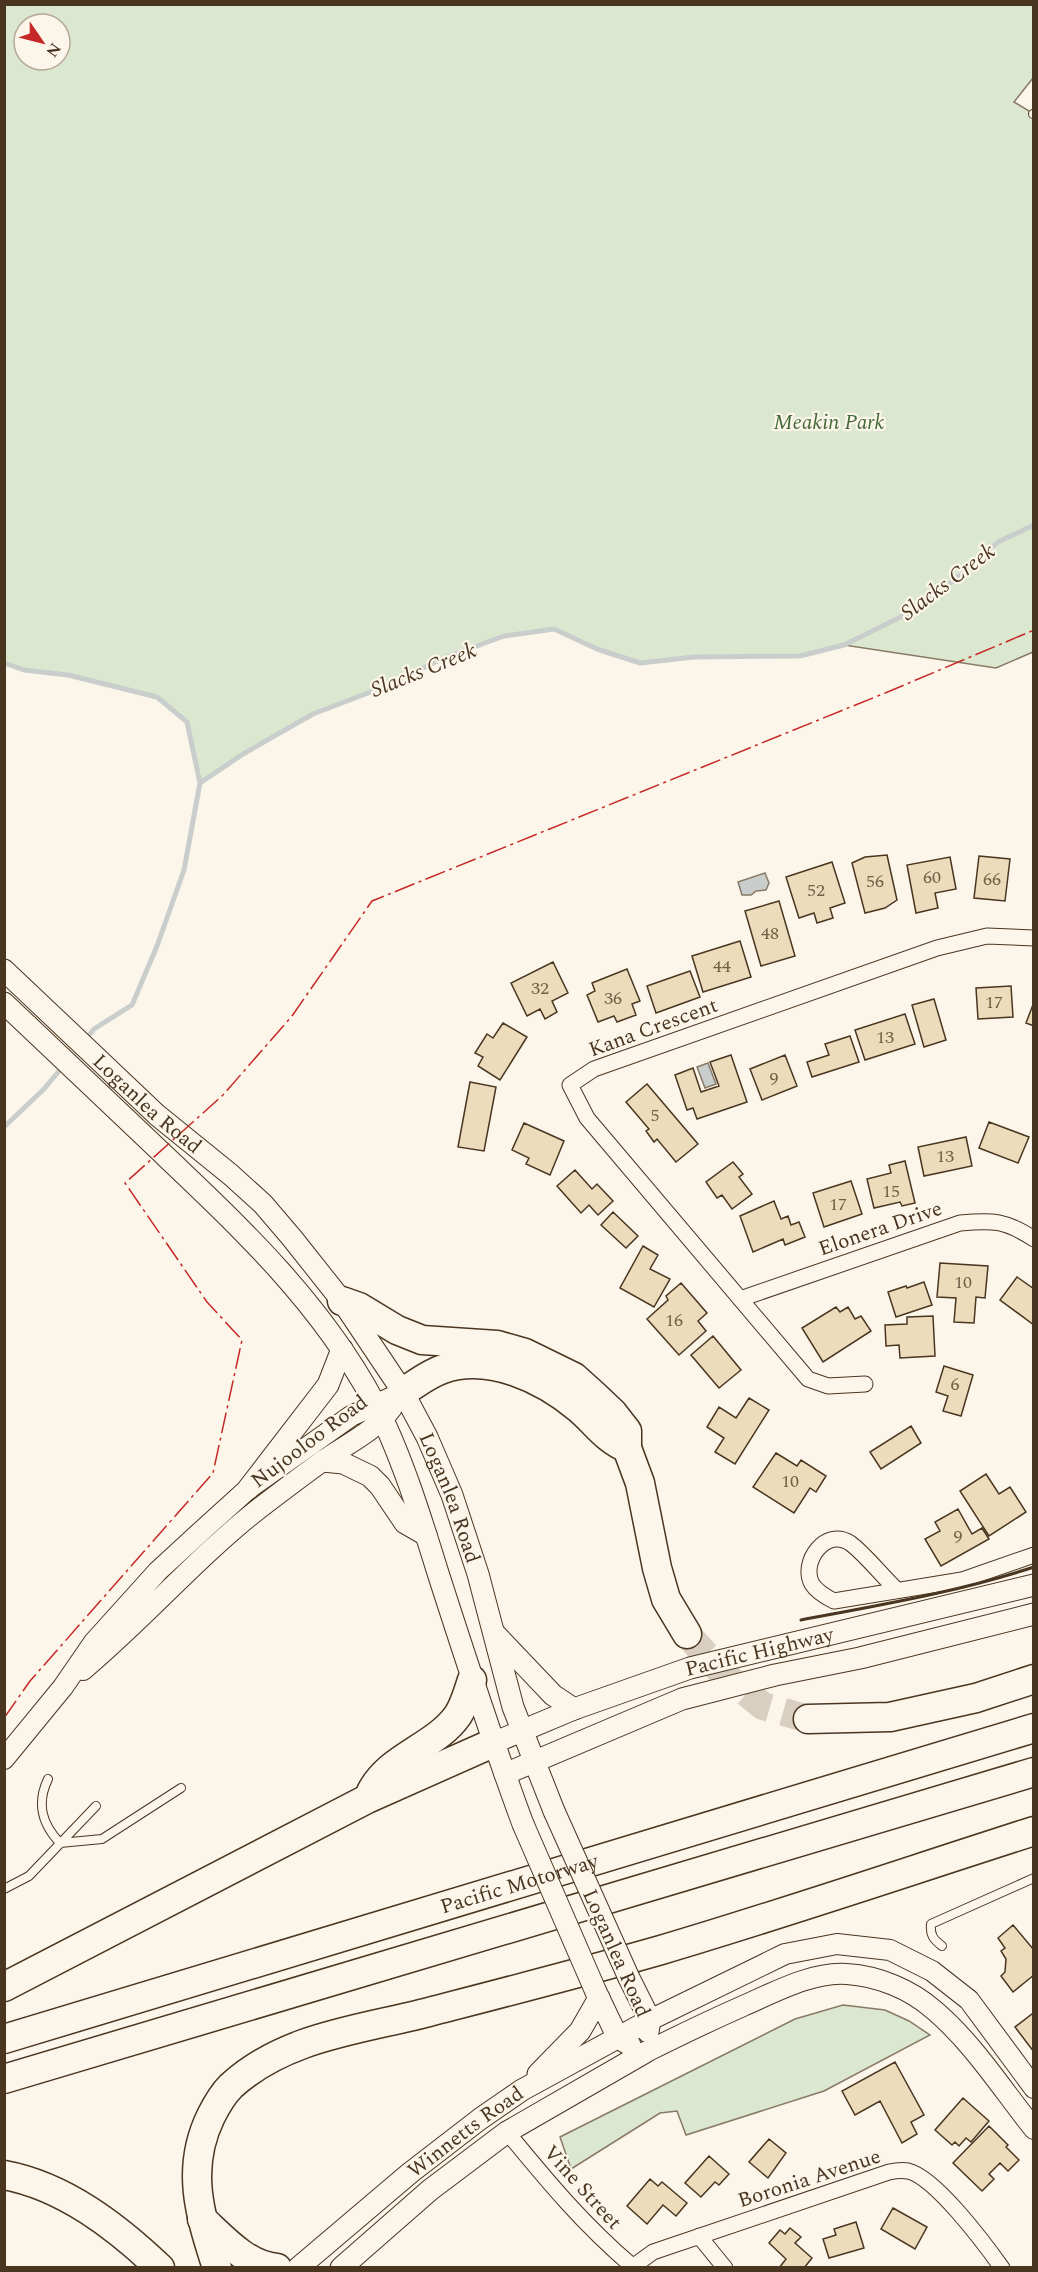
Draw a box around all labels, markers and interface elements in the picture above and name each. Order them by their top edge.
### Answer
north arrow [12,12,72,72]
text: N [40,38,67,62]
park label: Meakin Park [774,407,885,439]
water label: Slacks Creek [893,535,1002,629]
water label: Slacks Creek [366,634,482,707]
house number: 60 [923,864,941,891]
house number: 66 [983,866,1001,893]
house number: 56 [866,868,884,895]
house number: 52 [807,877,825,904]
house number: 48 [761,920,779,947]
house number: 44 [713,953,731,980]
house number: 32 [531,975,549,1002]
house number: 36 [604,985,622,1012]
house number: 17 [985,989,1003,1016]
street label: Kana Crescent [584,990,722,1066]
house number: 13 [876,1024,894,1051]
street label: Loganlea Road [85,1047,208,1162]
house number: 9 [770,1065,779,1092]
house number: 5 [651,1102,660,1129]
house number: 13 [936,1143,954,1170]
house number: 15 [882,1178,900,1205]
house number: 17 [829,1191,847,1218]
street label: Elonera Drive [814,1193,947,1265]
house number: 10 [954,1269,972,1296]
house number: 16 [665,1307,683,1334]
house number: 6 [951,1371,960,1398]
street label: Nujooloo Road [244,1387,375,1497]
street label: Loganlea Road [410,1428,488,1568]
house number: 10 [781,1468,799,1495]
house number: 9 [954,1523,963,1550]
street label: Pacific Highway [682,1619,838,1686]
street label: Pacific Motorway [436,1845,603,1923]
street label: Loganlea Road [573,1884,659,2023]
street label: Winnetts Road [401,2078,531,2186]
street label: Vine Street [535,2138,629,2237]
street label: Boronia Avenue [734,2141,885,2217]

